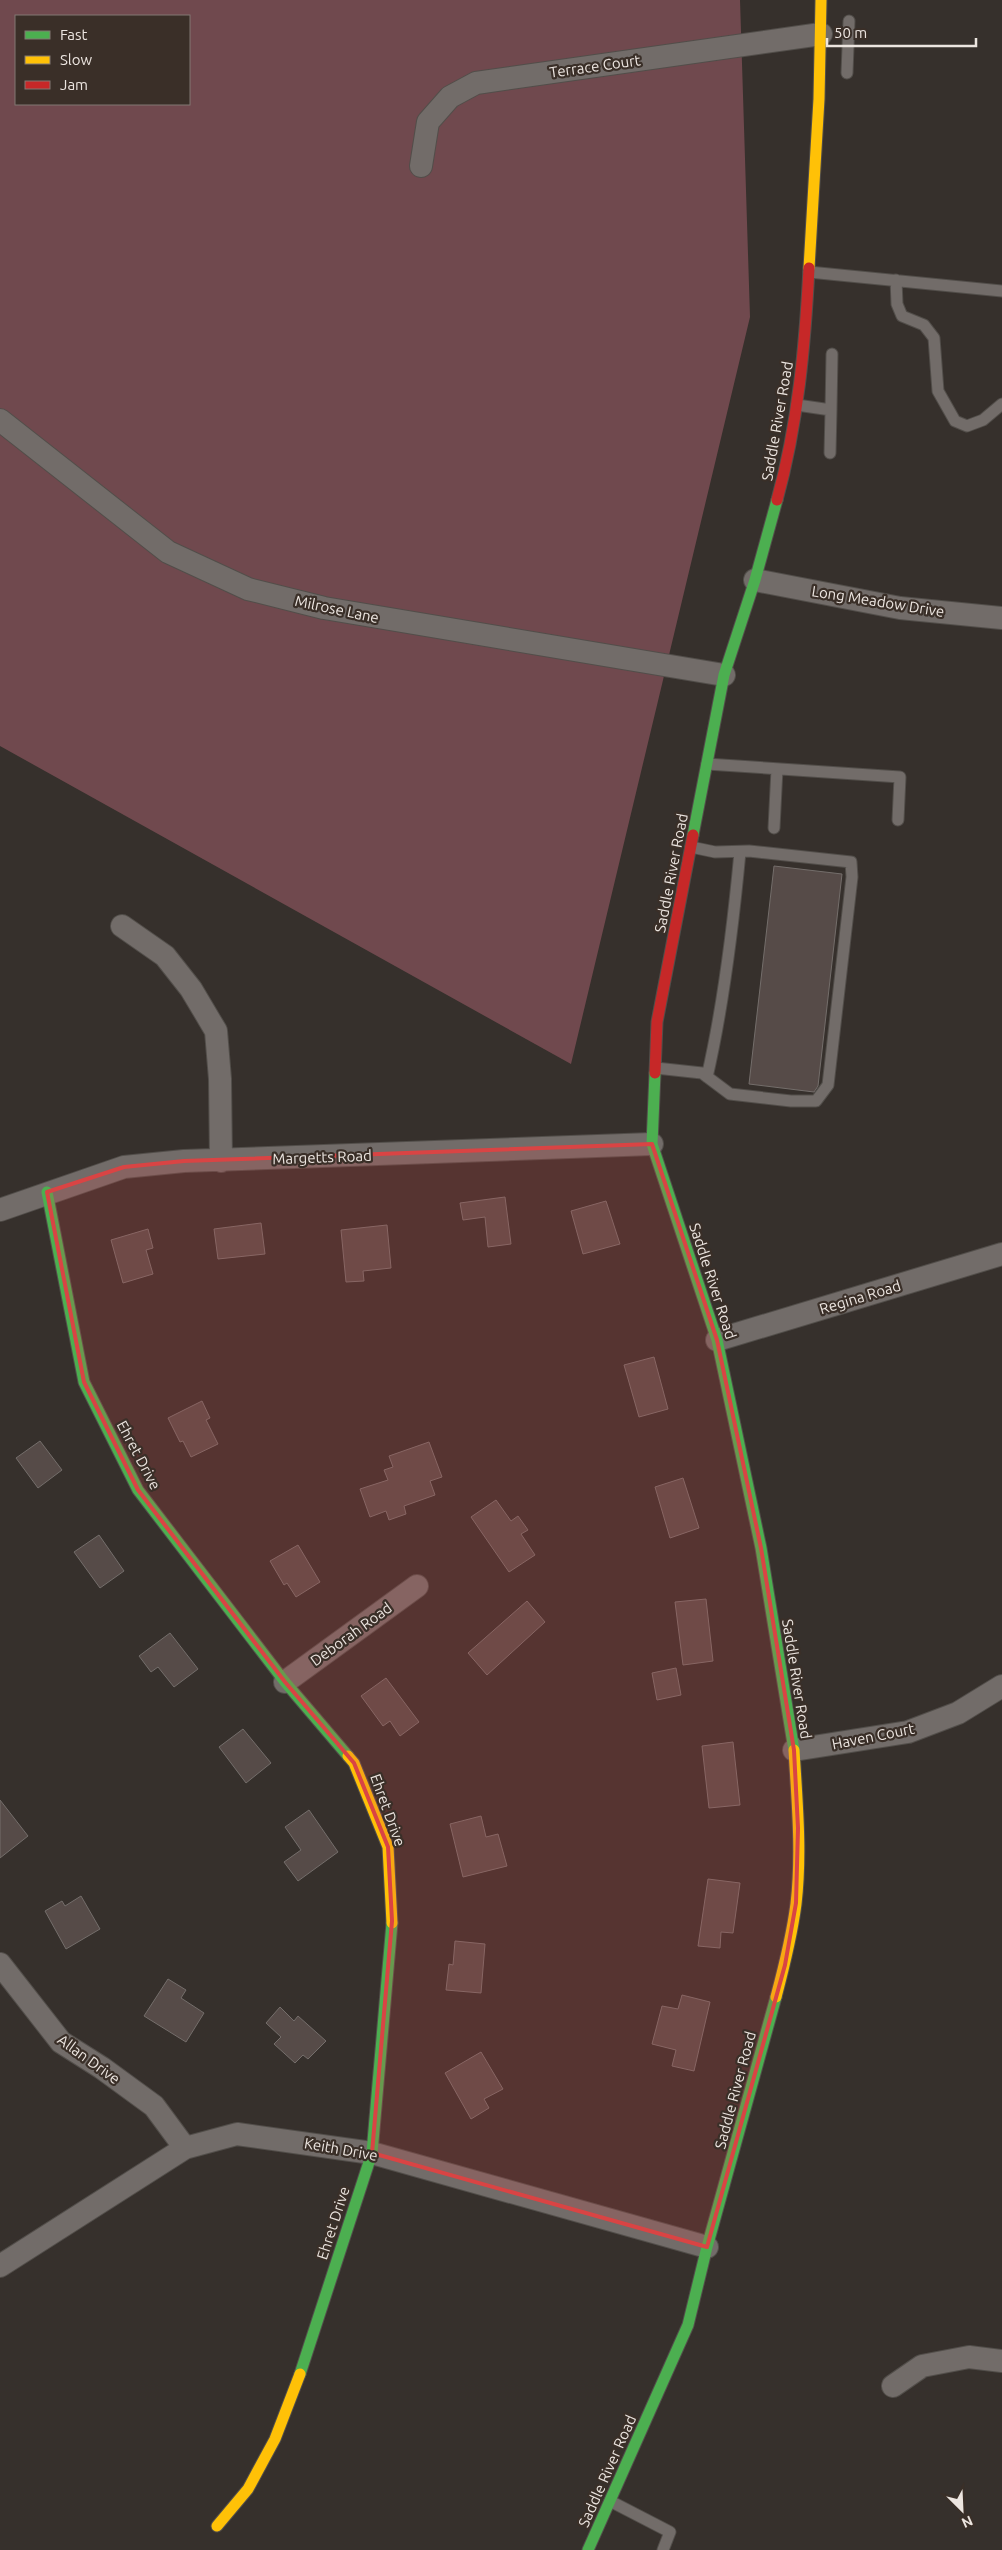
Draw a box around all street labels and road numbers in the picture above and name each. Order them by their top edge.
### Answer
street label: Terrace Court [548,51,642,81]
street label: Saddle River Road [758,360,796,482]
street label: Long Meadow Drive [810,582,946,620]
street label: Milrose Lane [293,592,381,626]
street label: Saddle River Road [651,812,691,934]
street label: Margetts Road [272,1147,372,1167]
street label: Saddle River Road [686,1221,740,1341]
street label: Regina Road [817,1277,903,1317]
street label: Ehret Drive [114,1418,164,1492]
street label: Deborah Road [307,1599,395,1669]
street label: Saddle River Road [779,1618,815,1740]
street label: Haven Court [830,1720,916,1752]
street label: Ehret Drive [367,1772,409,1848]
street label: Saddle River Road [711,2029,759,2151]
street label: Allan Drive [55,2031,123,2087]
street label: Keith Drive [303,2134,379,2164]
street label: Ehret Drive [313,2184,353,2262]
street label: Saddle River Road [575,2412,639,2530]

